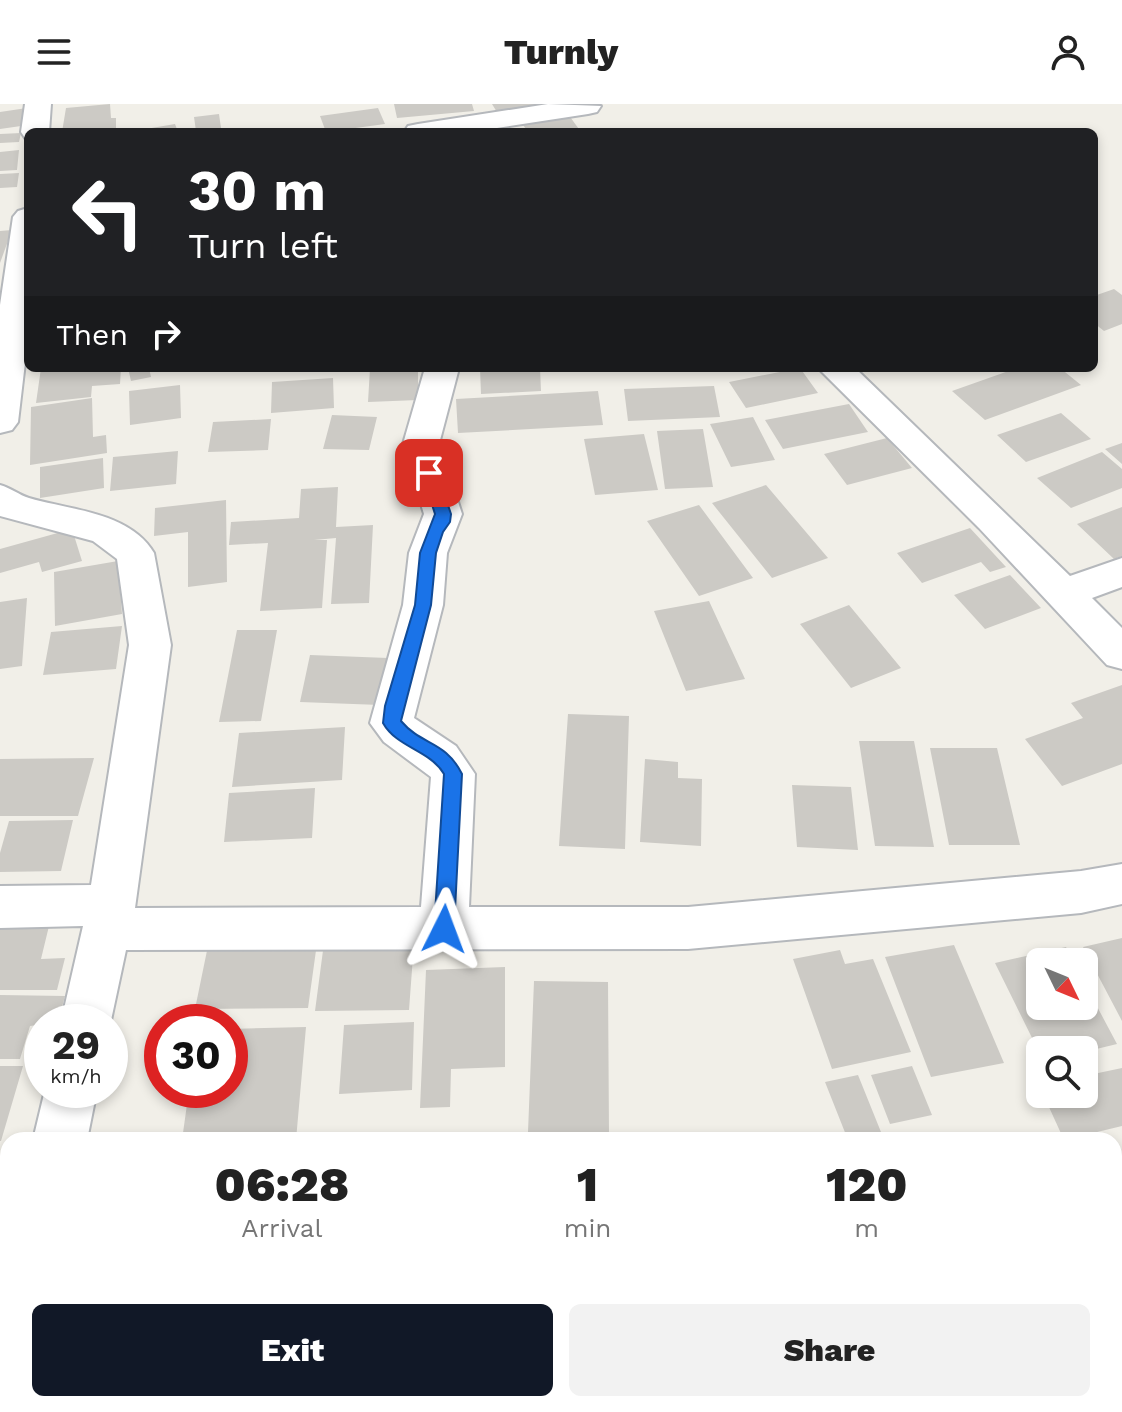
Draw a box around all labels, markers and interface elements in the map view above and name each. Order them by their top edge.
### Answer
icon: menu [32,30,76,74]
icon: person [1046,30,1090,74]
text: Turnly [504,31,618,73]
text: 30 m [188,158,326,224]
icon: left [56,160,160,264]
text: Turn left [188,225,338,267]
icon: right [144,312,188,356]
text: Then [56,317,128,352]
pin [395,439,463,507]
icon: arrive [407,451,451,495]
position arrow [402,887,486,971]
north arrow [1026,948,1098,1020]
map controls [1026,948,1098,1108]
speed limit sign: 30 [144,1004,248,1108]
text: 29 [52,1022,100,1069]
button: search [1026,1036,1098,1108]
text: km/h [50,1064,102,1088]
text: 06:28 [214,1156,349,1213]
text: 1 [577,1156,598,1213]
text: 120 [826,1156,907,1213]
text: Arrival [241,1213,322,1243]
text: min [564,1213,611,1243]
text: m [854,1213,879,1243]
button: Exit [32,1304,553,1396]
button: Share [569,1304,1090,1396]

